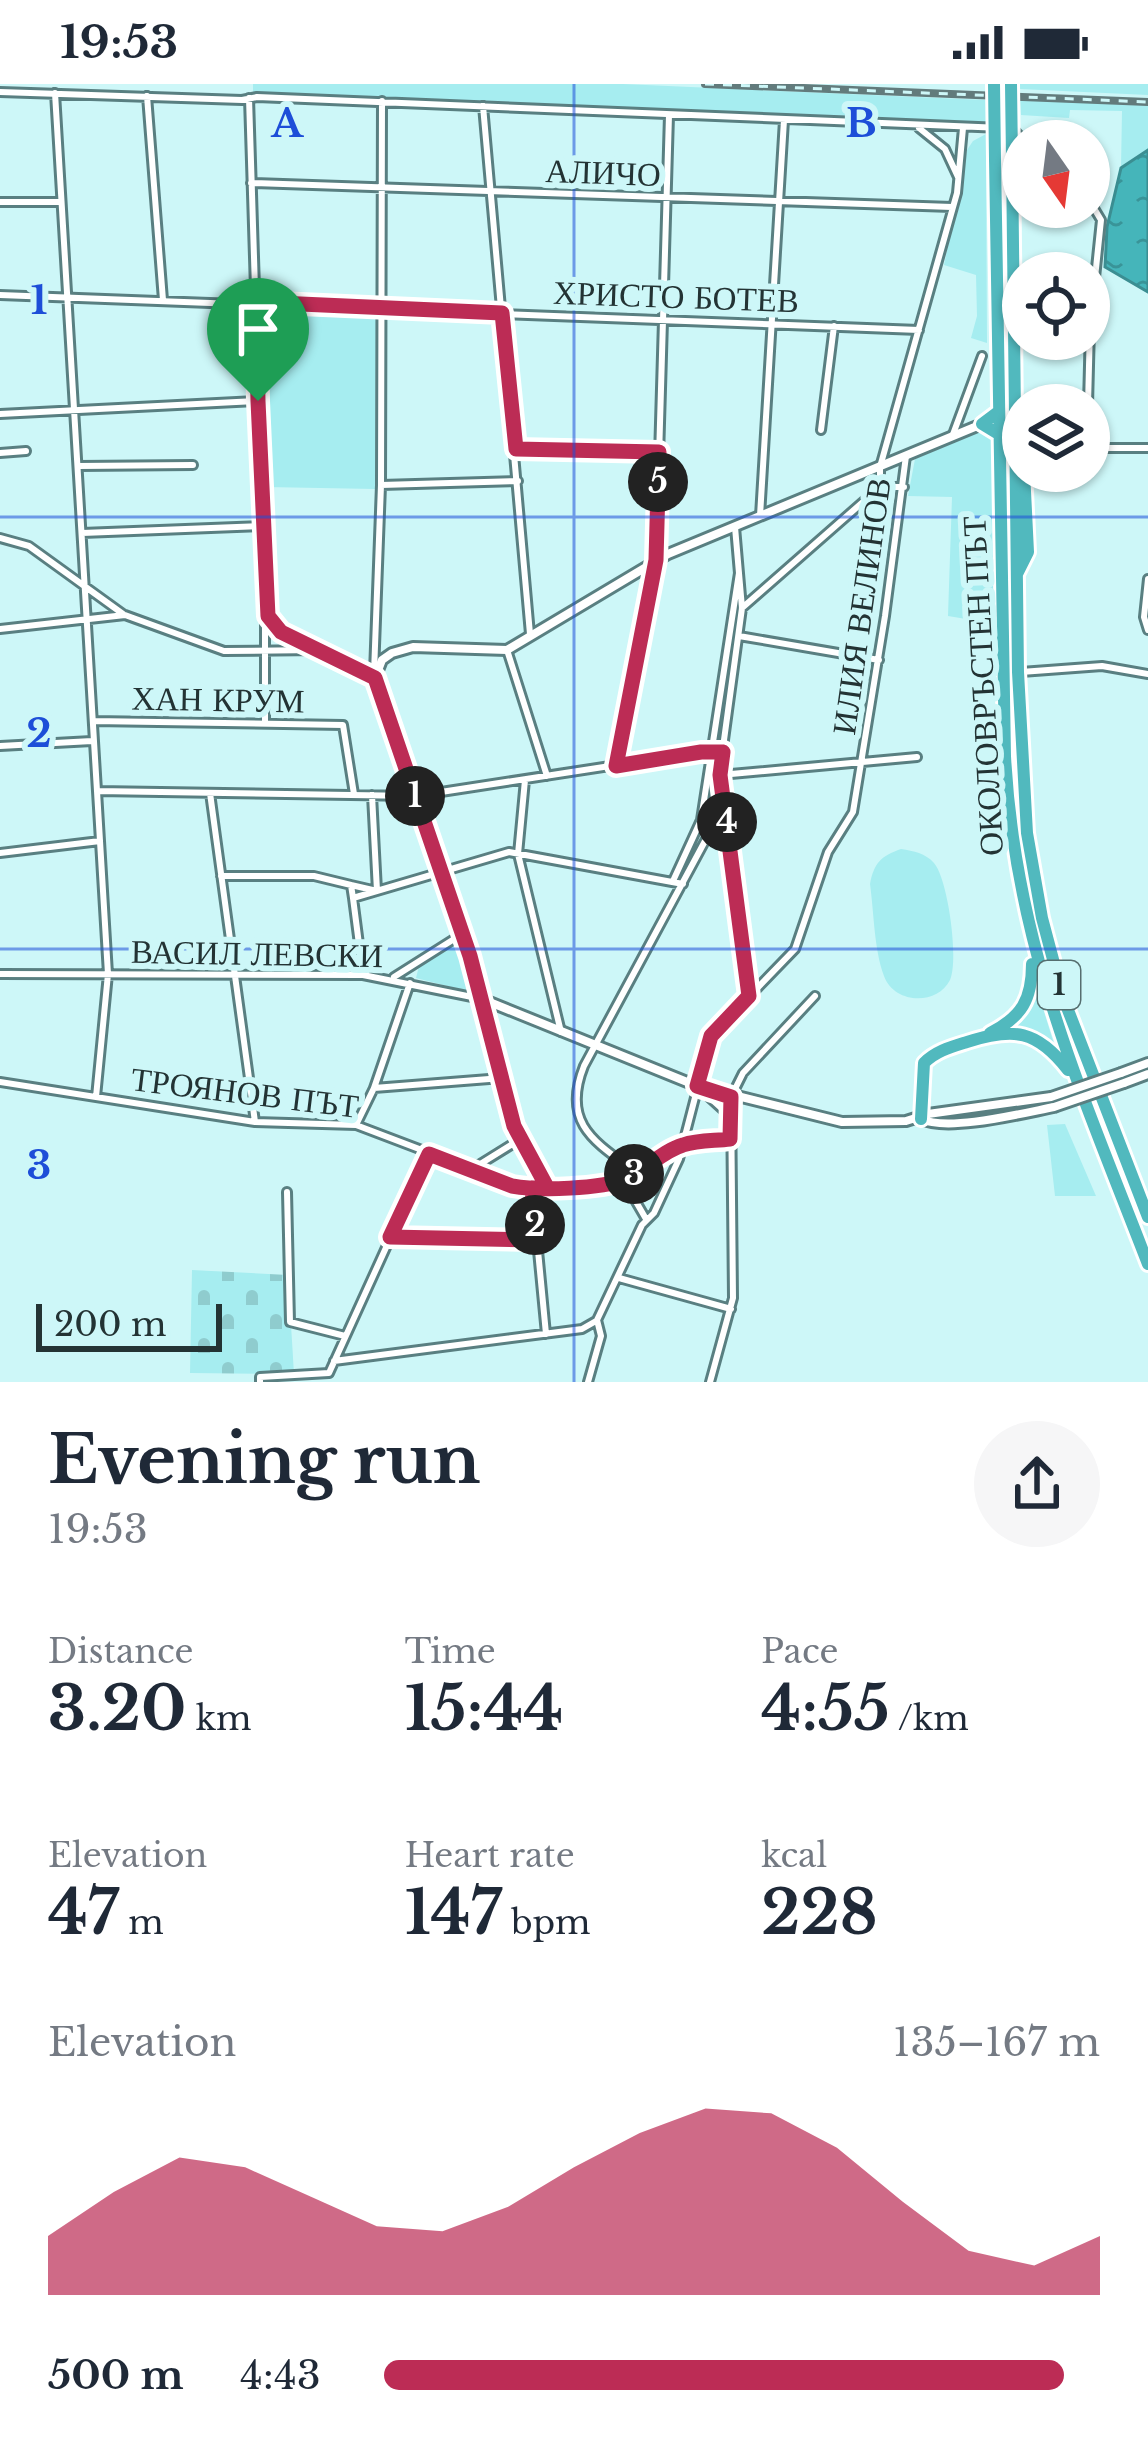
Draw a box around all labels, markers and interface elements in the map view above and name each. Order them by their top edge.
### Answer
text: 19:53 [60,14,178,70]
text: A [270,99,304,148]
text: B [845,99,877,148]
north arrow [1002,120,1110,228]
map controls [1002,120,1110,492]
street label: АЛИЧО [545,150,661,195]
button: locate [1002,252,1110,360]
street label: ХРИСТО БОТЕВ [552,272,800,321]
text: 1 [30,276,48,325]
pin [207,278,309,401]
icon: arrive [225,296,291,362]
button: layers [1002,384,1110,492]
pin: 5 [628,452,688,512]
text: 5 [648,461,668,502]
street label: ИЛИЯ ВЕЛИНОВ [823,475,900,737]
street label: ОКОЛОВРЪСТЕН ПЪТ [953,515,1012,857]
street label: ХАН КРУМ [131,677,305,722]
text: 2 [26,709,52,758]
pin: 1 [385,766,445,826]
text: 1 [408,775,422,816]
pin: 4 [697,792,757,852]
text: 4 [716,801,738,842]
street label: ВАСИЛ ЛЕВСКИ [131,931,383,976]
road number: 1 [1038,961,1080,1009]
street label: ТРОЯНОВ ПЪТ [129,1058,361,1127]
text: 3 [27,1141,51,1190]
pin: 3 [604,1144,664,1204]
text: 3 [623,1153,645,1194]
pin: 2 [505,1195,565,1255]
text: 2 [524,1204,546,1245]
scale bar [36,1298,222,1351]
text: 200 m [54,1304,166,1345]
text: Evening run [48,1419,481,1501]
button: share [974,1421,1100,1547]
text: 19:53 [48,1505,148,1554]
text: Distance [48,1631,194,1672]
text: Time [405,1631,496,1672]
text: Pace [761,1631,838,1672]
text: 3.20 [48,1672,186,1746]
text: 15:44 [405,1672,563,1746]
text: 4:55 [761,1672,890,1746]
text: km [186,1698,251,1739]
text: /km [890,1698,969,1739]
text: Elevation [48,1835,207,1876]
text: Heart rate [405,1835,575,1876]
text: kcal [761,1835,827,1876]
text: 47 [48,1876,119,1950]
text: 147 [405,1876,502,1950]
text: 228 [761,1876,878,1950]
text: m [119,1902,164,1943]
text: bpm [502,1902,591,1943]
text: Elevation [48,2018,236,2067]
text: 135–167 m [893,2018,1100,2067]
text: 500 m [48,2351,184,2400]
text: 4:43 [240,2351,321,2400]

